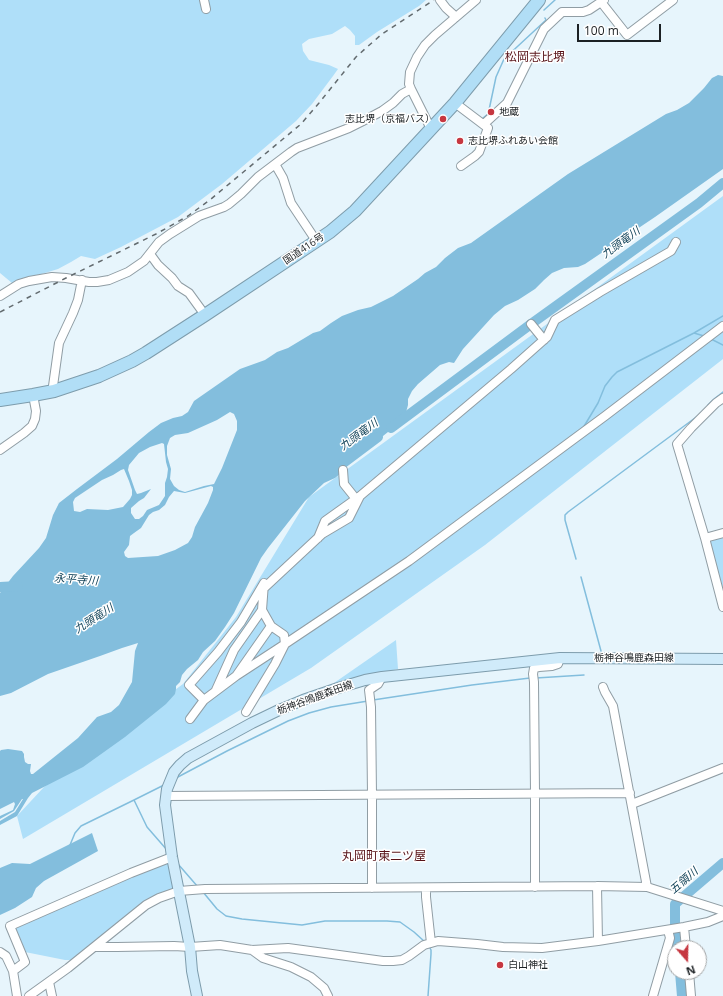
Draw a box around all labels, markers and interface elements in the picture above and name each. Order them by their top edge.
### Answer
scale bar [579,16,663,42]
text: 100 m [584,22,619,39]
district label: 松岡志比堺 [505,51,565,65]
place label: 地蔵 [499,106,519,118]
marker: 地蔵 [486,107,496,117]
place label: 志比堺（京福バス） [345,113,435,125]
marker: 志比堺（京福バス） [438,114,448,124]
place label: 志比堺ふれあい会館 [468,135,558,147]
marker: 志比堺ふれあい会館 [455,136,465,146]
water label: 九頭竜川 [599,225,643,261]
street label: 国道416号 [281,231,327,267]
water label: 九頭竜川 [337,417,381,453]
water label: 永平寺川 [54,572,98,588]
water label: 九頭竜川 [72,601,116,637]
street label: 栃神谷鳴鹿森田線 [594,652,674,664]
street label: 栃神谷鳴鹿森田線 [275,679,355,717]
district label: 丸岡町東二ツ屋 [342,850,426,864]
water label: 五領川 [667,865,701,897]
north arrow [667,940,707,980]
place label: 白山神社 [508,959,548,971]
marker: 白山神社 [495,960,505,970]
text: N [684,962,698,979]

